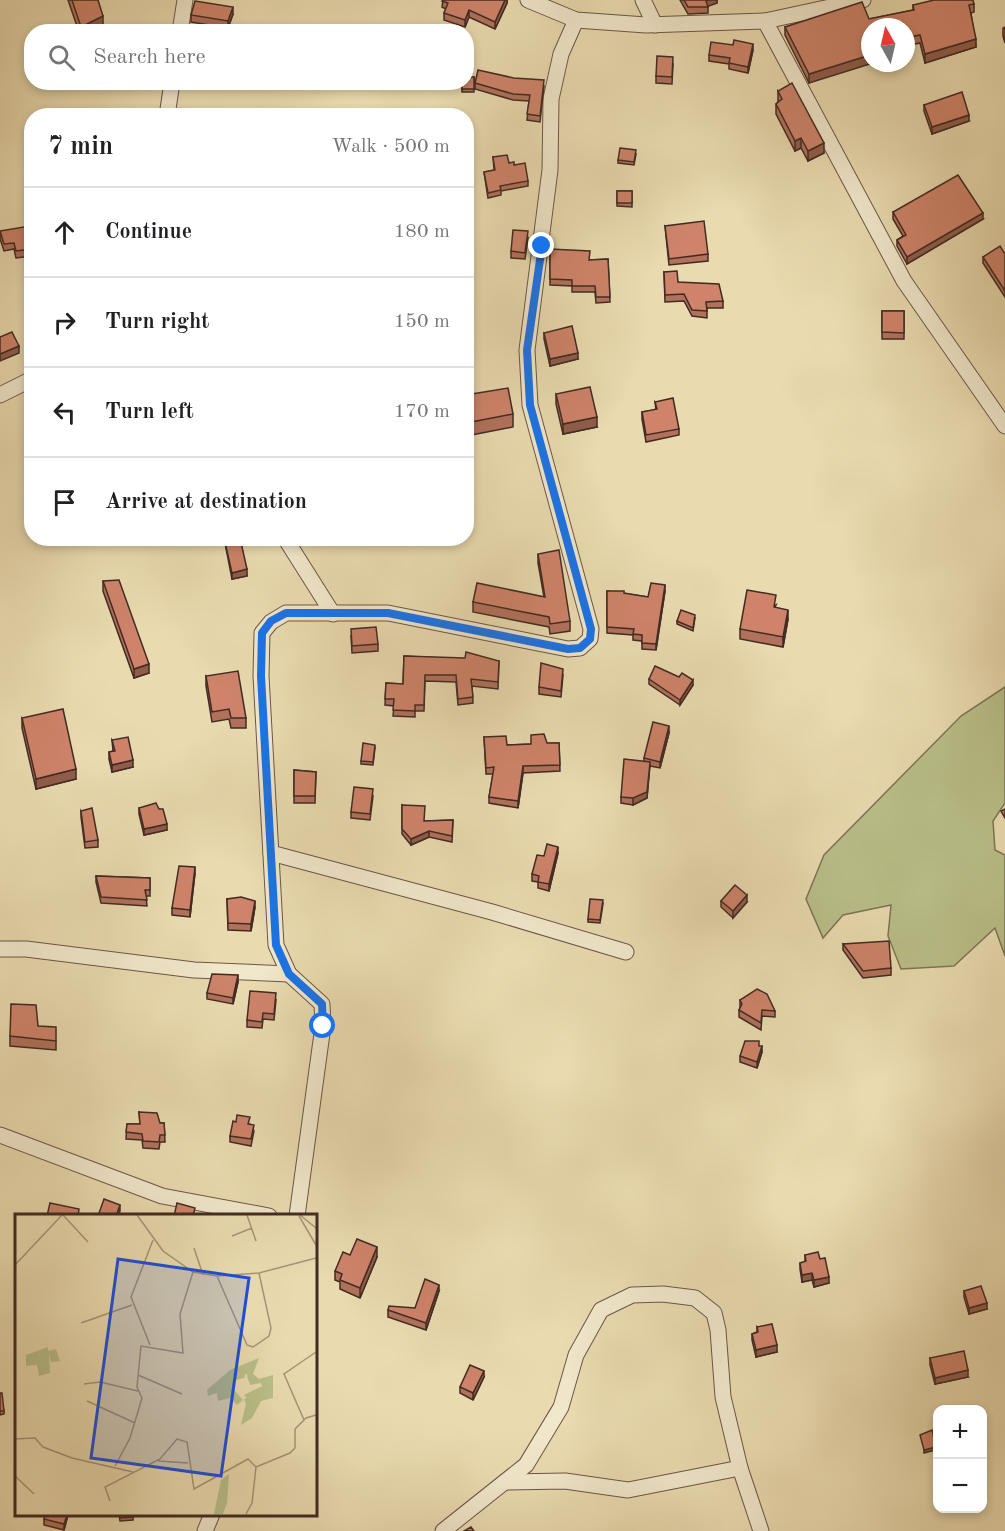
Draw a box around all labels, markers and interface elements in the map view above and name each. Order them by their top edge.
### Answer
north arrow [861,18,915,72]
search box [24,24,474,90]
icon: search [45,41,78,74]
text: Search here [93,46,206,68]
text: 7 min [48,134,113,160]
text: Walk · 500 m [331,137,450,157]
icon: ahead [48,216,81,249]
text: Continue [105,221,192,243]
text: 180 m [394,222,450,242]
route end [528,232,554,258]
icon: right [48,306,81,339]
text: Turn right [105,311,209,333]
text: 150 m [394,312,450,332]
icon: left [48,396,81,429]
text: Turn left [105,401,194,423]
text: 170 m [394,402,450,422]
icon: arrive [48,486,81,519]
text: Arrive at destination [105,491,307,513]
route start [309,1012,335,1038]
inset map [15,1214,316,1516]
map controls [933,1405,987,1513]
button: + [933,1405,987,1459]
button: − [933,1459,987,1513]

